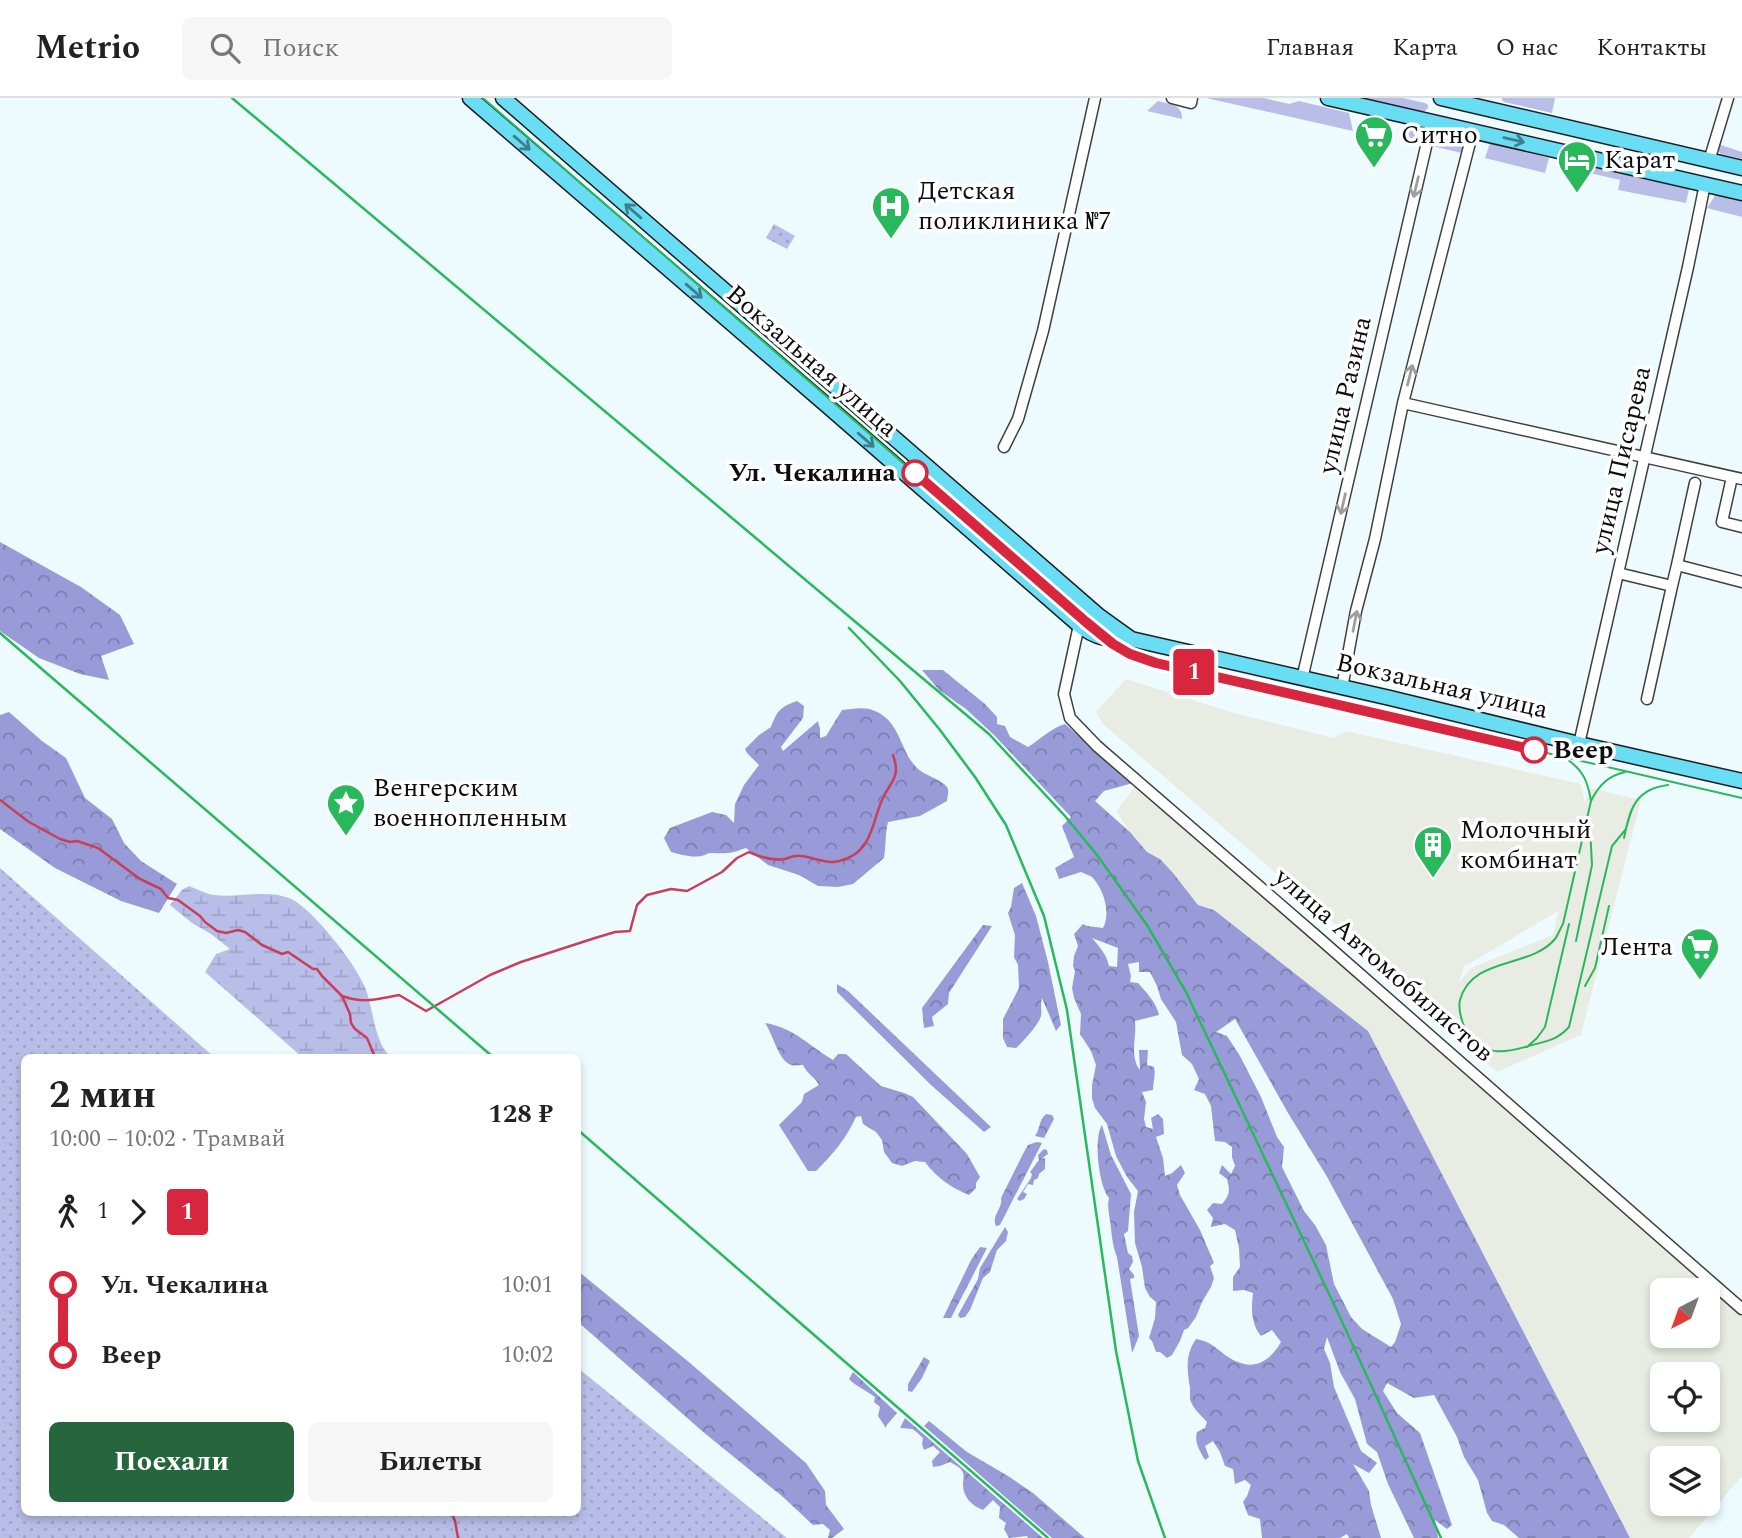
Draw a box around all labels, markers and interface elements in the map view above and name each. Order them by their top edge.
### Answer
search box [182,17,672,80]
text: Metrio [35,23,140,73]
text: Поиск [262,28,339,68]
icon: search [206,29,244,67]
text: Главная [1266,30,1354,66]
text: Карта [1392,30,1458,66]
text: О нас [1496,30,1559,66]
text: Контакты [1597,30,1707,66]
supermarket icon: Ситно [1353,114,1395,169]
place label: Ситно [1401,115,1478,155]
one-way arrow [1503,134,1525,147]
one-way arrow [512,135,530,151]
hotel icon: Карат [1556,139,1598,194]
place label: Карат [1604,140,1675,180]
place label: Детская поликлиника №7 [918,171,1111,241]
one-way arrow [1409,175,1422,198]
hospital icon: Детская поликлиника №7 [870,185,912,240]
one-way arrow [624,203,642,219]
street label: Вокзальная улица [717,275,907,447]
one-way arrow [685,283,703,299]
street label: улица Разина [1307,312,1383,479]
street label: улица Писарева [1580,362,1662,559]
one-way arrow [1404,364,1417,387]
one-way arrow [857,431,874,448]
place label: Ул. Чекалина [729,453,897,493]
marker: Ул. Чекалина [902,460,928,486]
one-way arrow [1335,492,1349,515]
one-way arrow [1349,610,1362,633]
street label: Вокзальная улица [1332,642,1552,730]
line badge: 1 [1171,649,1217,695]
text: 1 [1187,654,1201,690]
place label: Веер [1553,730,1613,770]
marker: Веер [1521,737,1547,763]
place label: Венгерским военнопленным [373,768,568,838]
place icon: Венгерским военнопленным [325,782,367,837]
place label: Молочный комбинат [1460,810,1591,880]
building icon: Молочный комбинат [1412,824,1454,879]
street label: улица Автомобилистов [1264,857,1503,1072]
supermarket icon: Лента [1679,926,1721,981]
place label: Лента [1601,927,1673,967]
text: 2 мин [49,1067,156,1125]
text: 128 ₽ [488,1094,553,1134]
text: 10:00 – 10:02 · Трамвай [49,1122,285,1157]
icon: walk [49,1193,87,1231]
icon: forward [119,1193,157,1231]
text: 1 [97,1194,109,1229]
text: 1 [181,1194,194,1230]
text: Ул. Чекалина [101,1265,268,1305]
text: 10:01 [501,1268,553,1303]
north arrow [1650,1278,1720,1348]
map controls [1650,1278,1720,1516]
text: Веер [101,1335,161,1375]
text: 10:02 [501,1338,553,1373]
button: locate [1650,1362,1720,1432]
button: Поехали [49,1422,294,1502]
button: Билеты [308,1422,553,1502]
button: layers [1650,1446,1720,1516]

